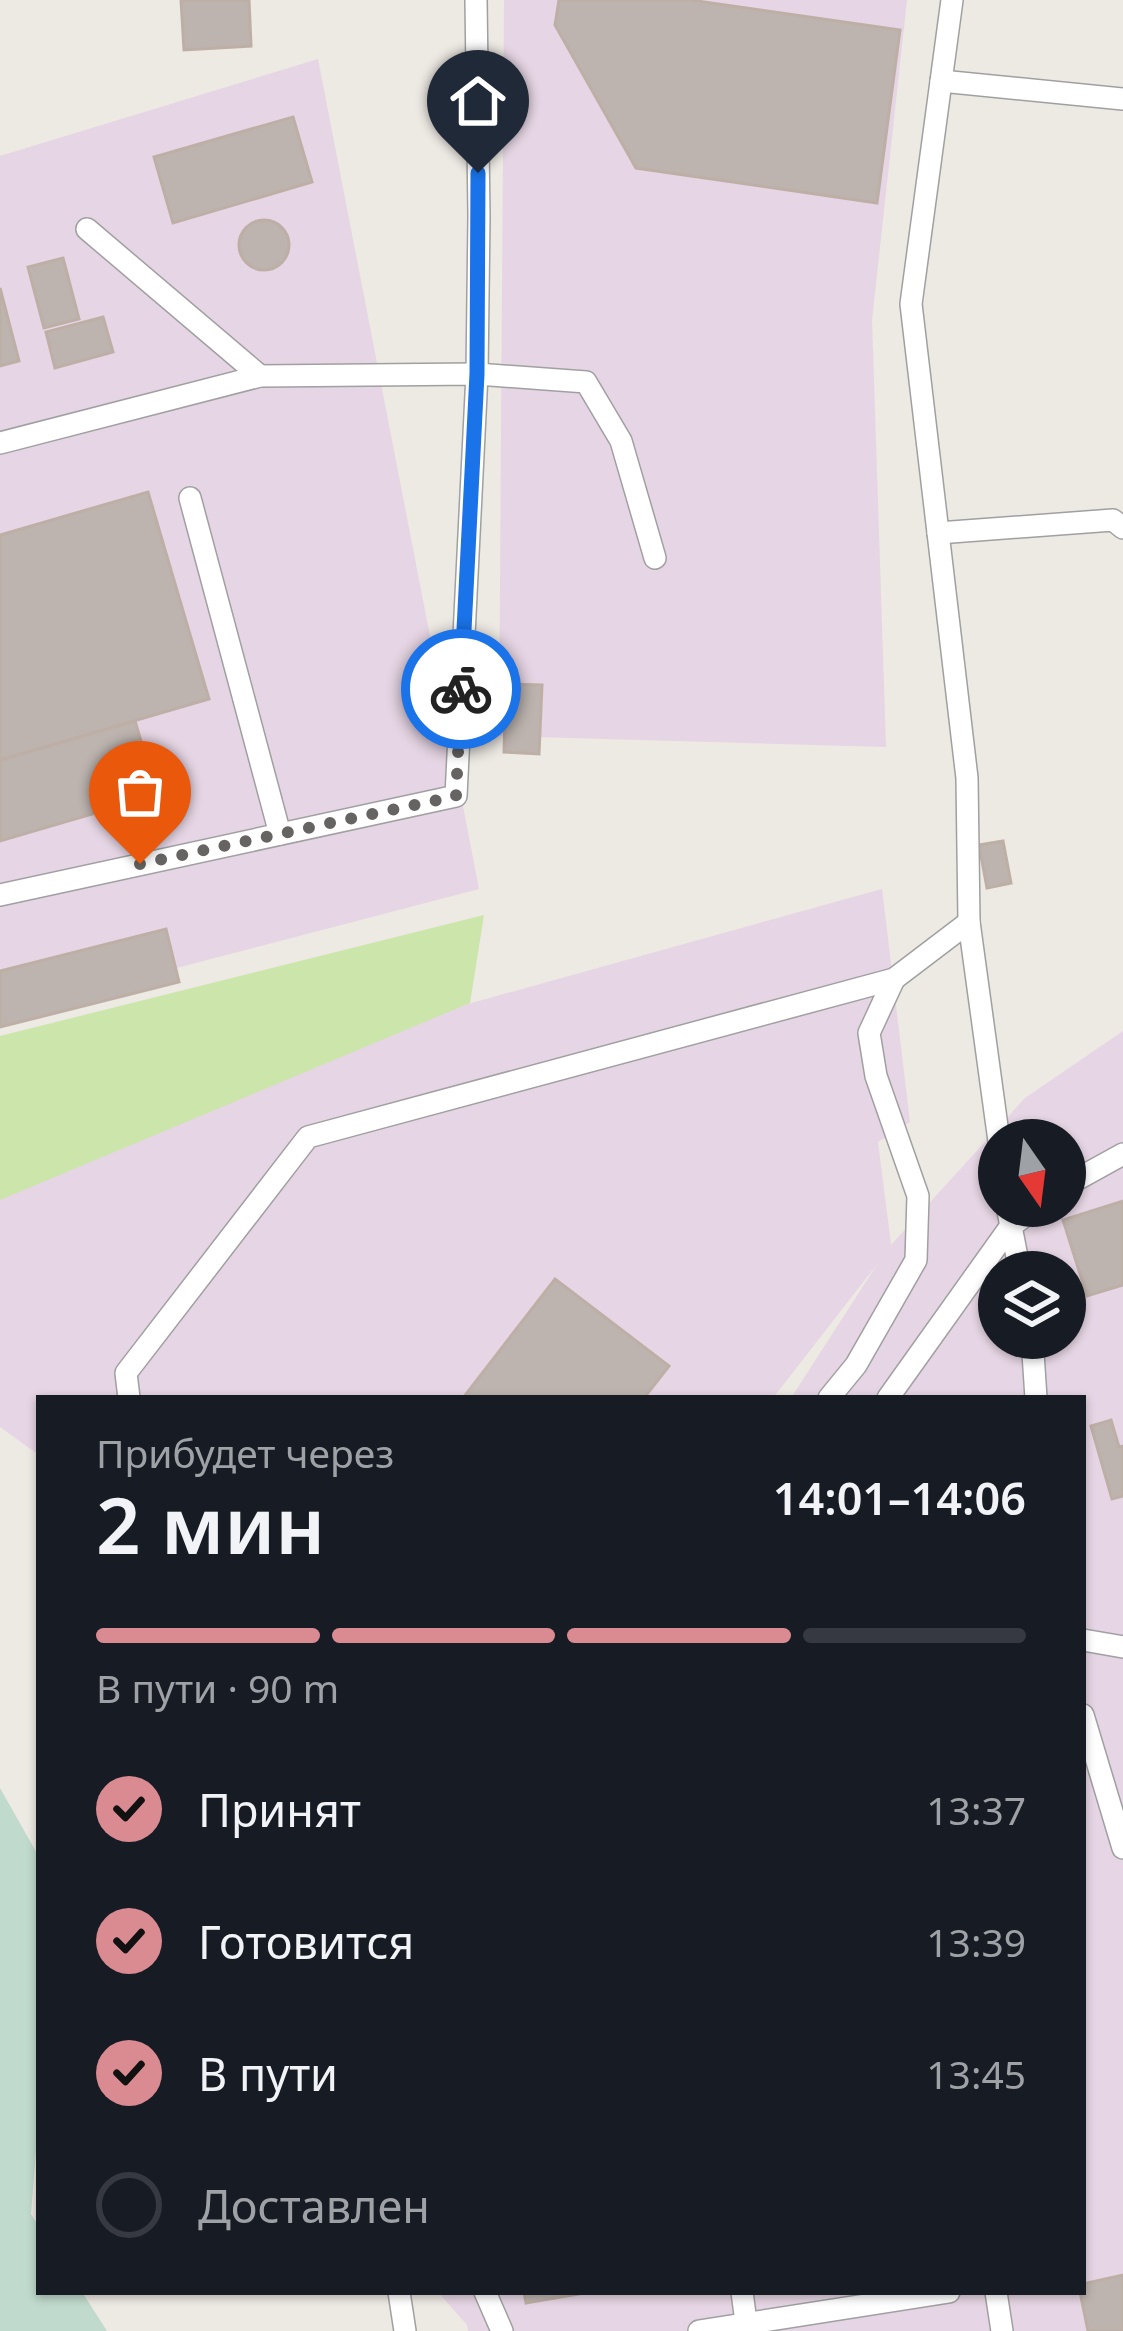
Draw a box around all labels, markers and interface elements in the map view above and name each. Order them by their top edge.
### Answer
pin [427,50,529,173]
icon: home [445,68,511,134]
courier [401,629,521,749]
icon: bike [428,656,494,722]
pin [89,741,191,864]
icon: bag [107,759,173,825]
north arrow [978,1119,1086,1227]
map controls [978,1119,1086,1359]
button: layers [978,1251,1086,1359]
text: Прибудет через [96,1426,394,1479]
text: 14:01–14:06 [773,1467,1026,1528]
text: 2 мин [96,1471,325,1577]
text: В пути · 90 m [96,1661,339,1714]
icon: check [96,1776,162,1842]
text: Принят [198,1779,361,1840]
text: 13:37 [926,1783,1026,1836]
icon: check [96,1908,162,1974]
text: Готовится [198,1911,414,1972]
text: 13:39 [926,1915,1026,1968]
icon: check [96,2040,162,2106]
text: В пути [198,2043,338,2104]
text: 13:45 [926,2047,1026,2100]
text: Доставлен [198,2175,430,2236]

